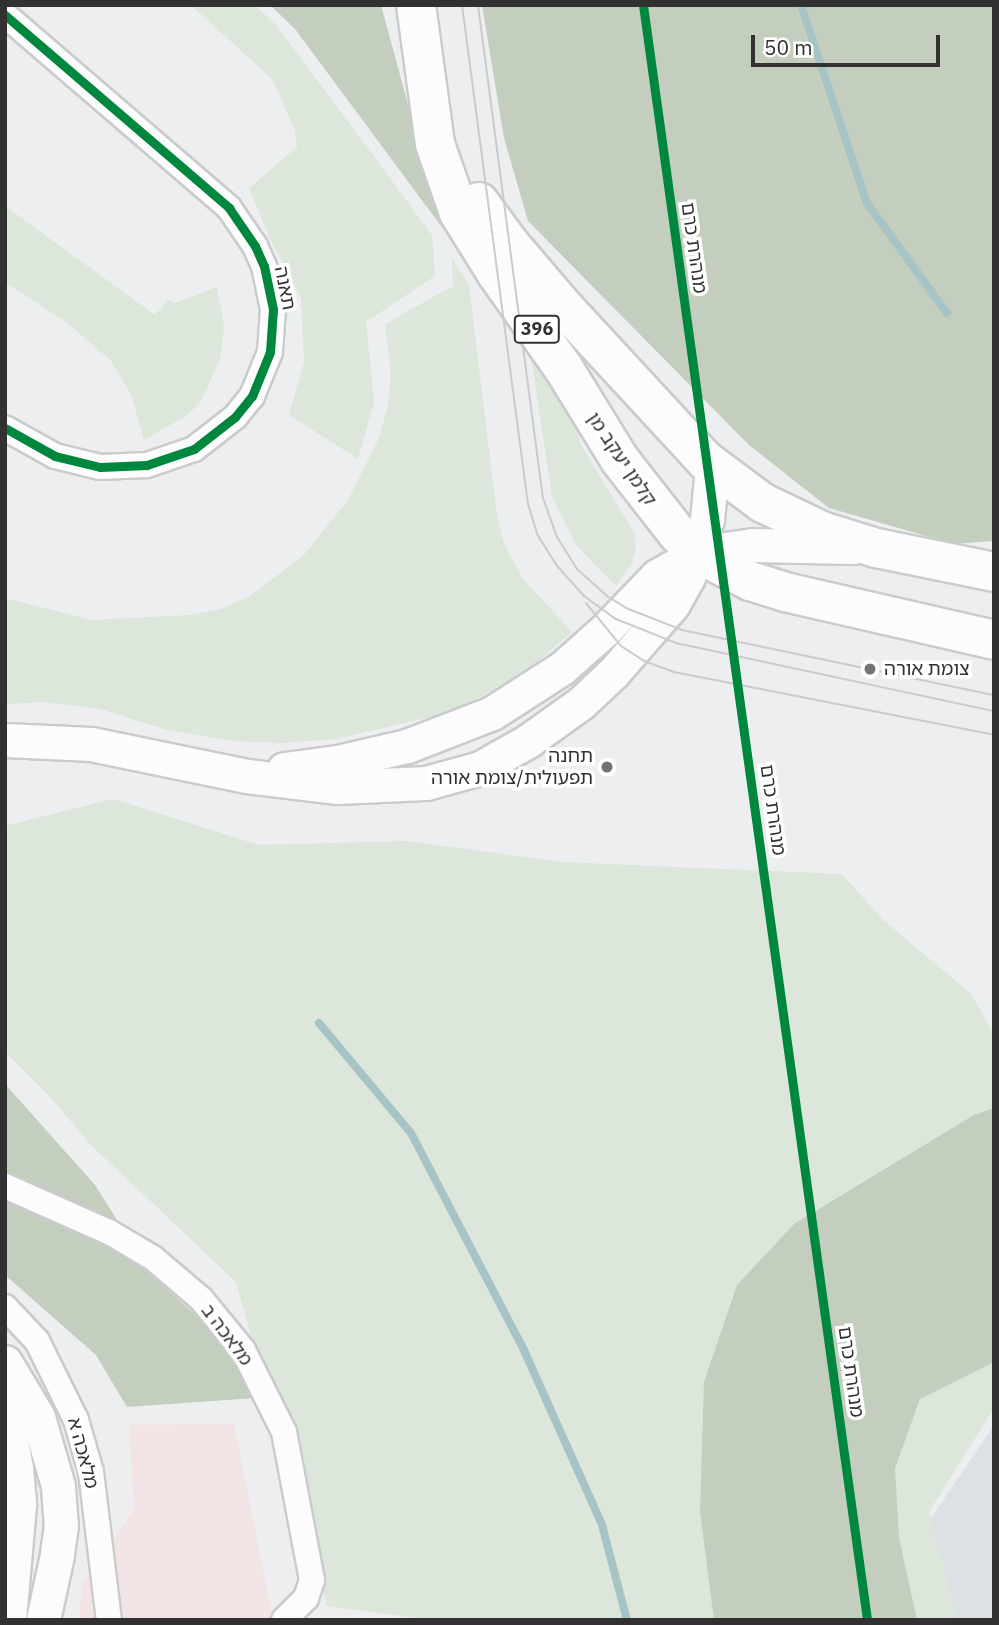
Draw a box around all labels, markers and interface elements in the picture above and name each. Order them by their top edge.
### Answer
scale bar [754,21,943,65]
text: 50 m [764,33,813,61]
street label: מנהרת כרם [676,201,712,295]
street label: תאנה [270,264,300,312]
road number: 396 [512,314,562,344]
street label: קלמן יעקב מן [582,408,662,510]
place label: צומת אורה [884,658,970,680]
marker: צומת אורה [862,661,878,677]
place label: תחנה תפעולית/צומת אורה [431,745,593,789]
marker: תחנה תפעולית/צומת אורה [599,759,615,775]
street label: מנהרת כרם [755,763,791,857]
street label: מלאכה ב [196,1300,258,1370]
street label: מנהרת כרם [833,1325,869,1419]
street label: מלאכה א [63,1415,103,1491]

